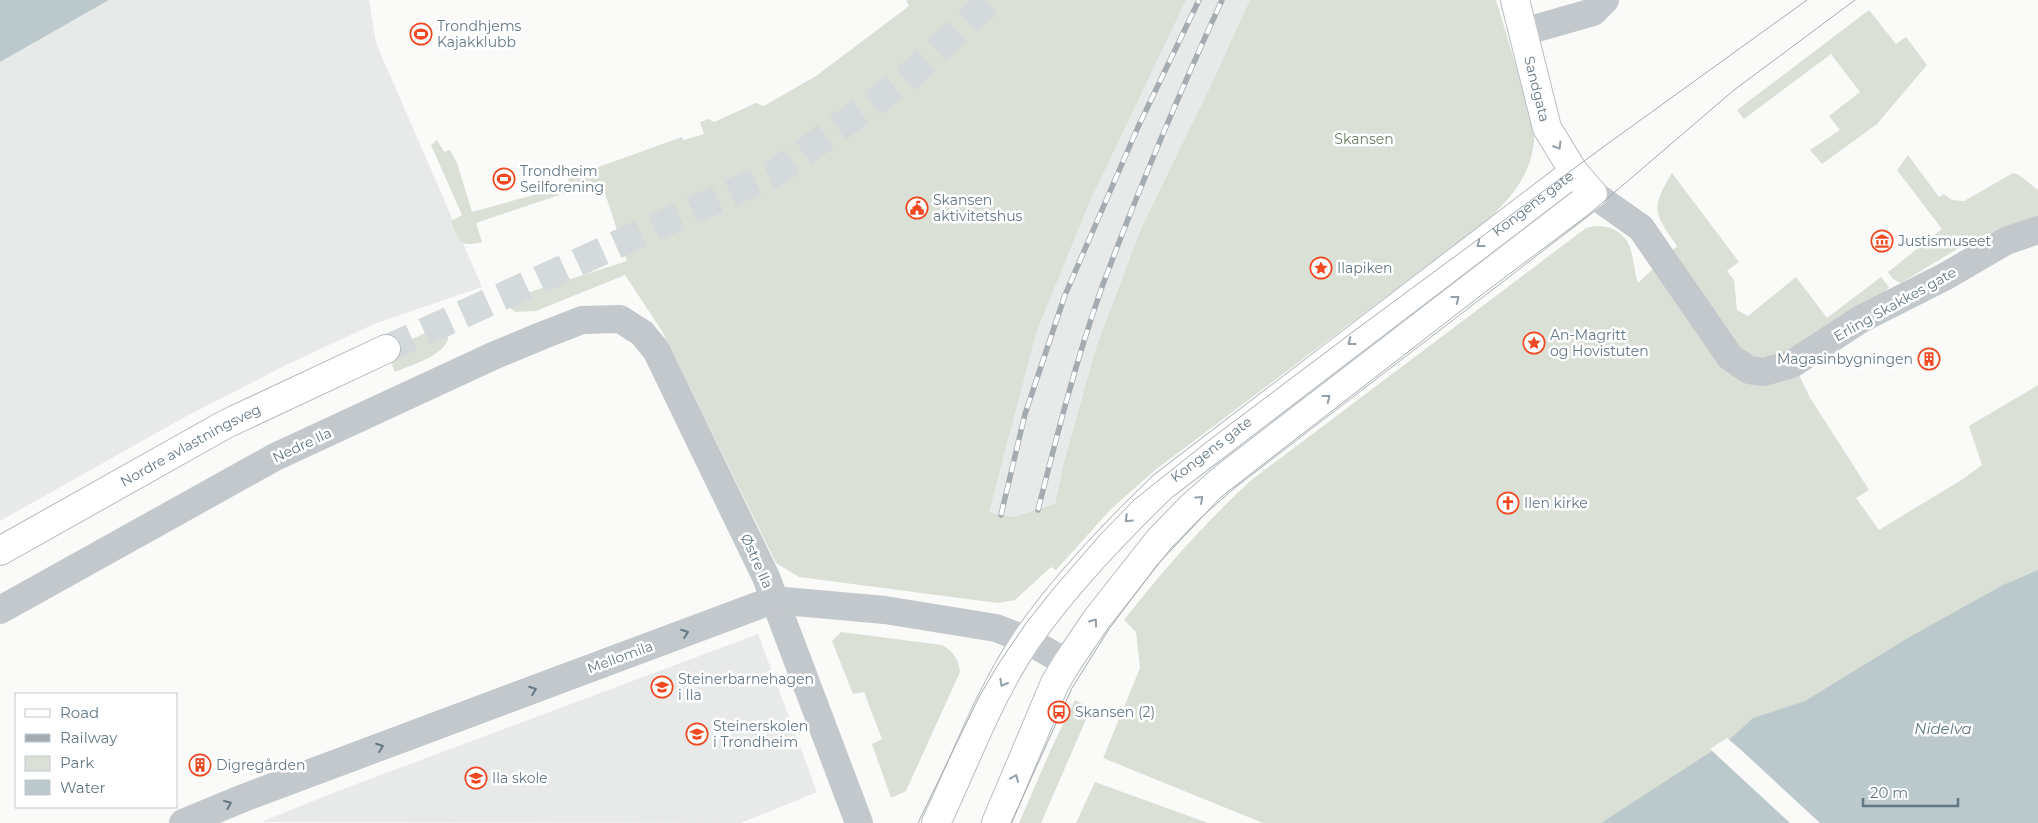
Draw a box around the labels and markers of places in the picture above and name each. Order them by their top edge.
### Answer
place label: Trondhjems Kajakklubb [437,17,522,51]
sports icon: Trondhjems Kajakklubb [409,22,433,46]
place label: Trondheim Seilforening [520,162,604,196]
sports icon: Trondheim Seilforening [492,167,516,191]
place label: Skansen aktivitetshus [933,191,1023,225]
public building icon: Skansen aktivitetshus [905,196,929,220]
museum icon: Justismuseet [1870,229,1894,253]
place label: Justismuseet [1897,232,1992,250]
place icon: Ilapiken [1309,256,1333,280]
place label: Ilapiken [1337,259,1393,277]
place label: An-Magritt og Hovistuten [1550,326,1649,360]
place icon: An-Magritt og Hovistuten [1522,331,1546,355]
building icon: Magasinbygningen [1917,347,1941,371]
place label: Magasinbygningen [1777,350,1913,368]
church icon: Ilen kirke [1496,491,1520,515]
place label: Ilen kirke [1524,494,1588,512]
place label: Steinerbarnehagen i Ila [678,670,814,704]
school or university icon: Steinerbarnehagen i Ila [650,675,674,699]
bus stop icon: Skansen (2) [1047,700,1071,724]
place label: Skansen (2) [1075,703,1155,721]
place label: Steinerskolen i Trondheim [713,717,808,751]
school or university icon: Steinerskolen i Trondheim [685,722,709,746]
building icon: Digregården [188,753,212,777]
place label: Digregården [216,756,306,774]
school or university icon: Ila skole [464,766,488,790]
place label: Ila skole [492,769,548,787]

